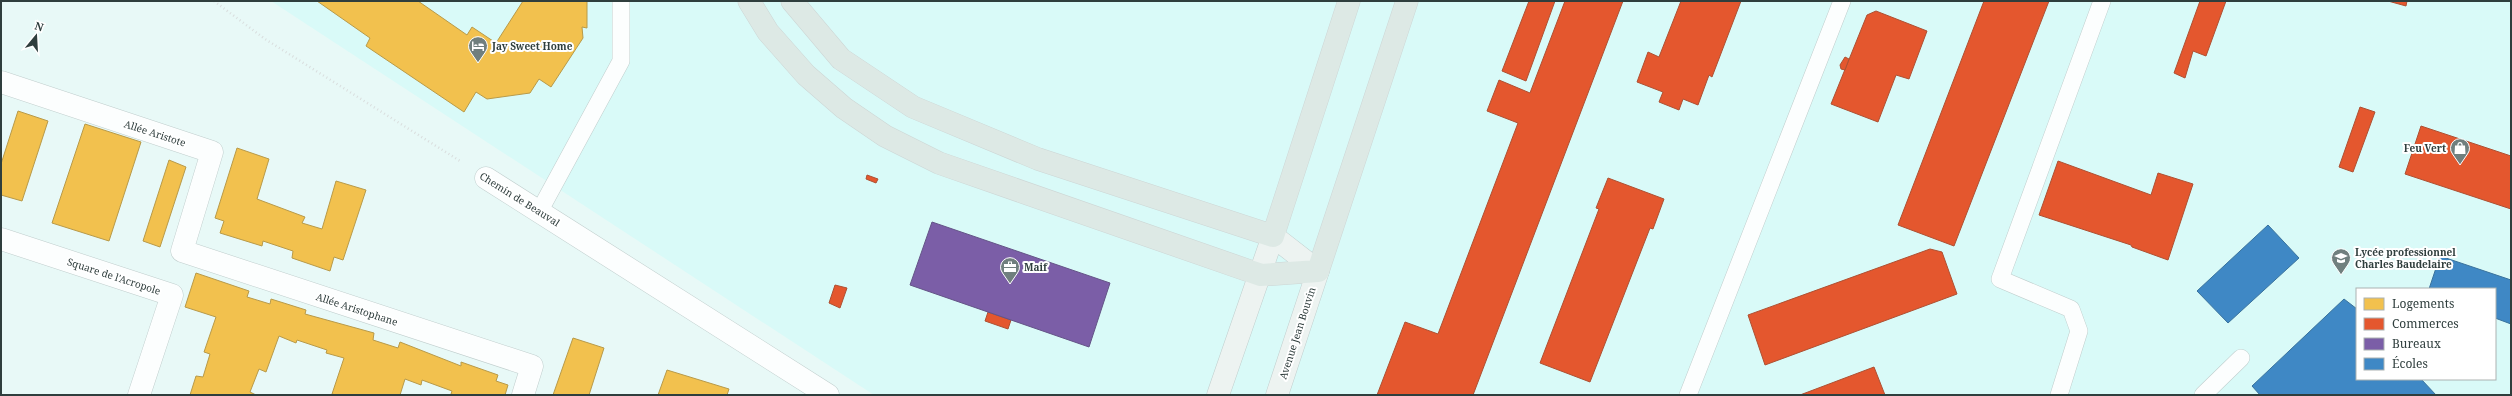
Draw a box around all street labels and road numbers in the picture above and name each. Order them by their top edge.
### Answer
street label: Allée Aristote [122,116,188,150]
street label: Chemin de Beauval [477,169,563,229]
street label: Square de l'Acropole [66,254,162,298]
street label: Avenue Jean Bouvin [1276,285,1319,381]
street label: Allée Aristophane [314,289,400,329]

